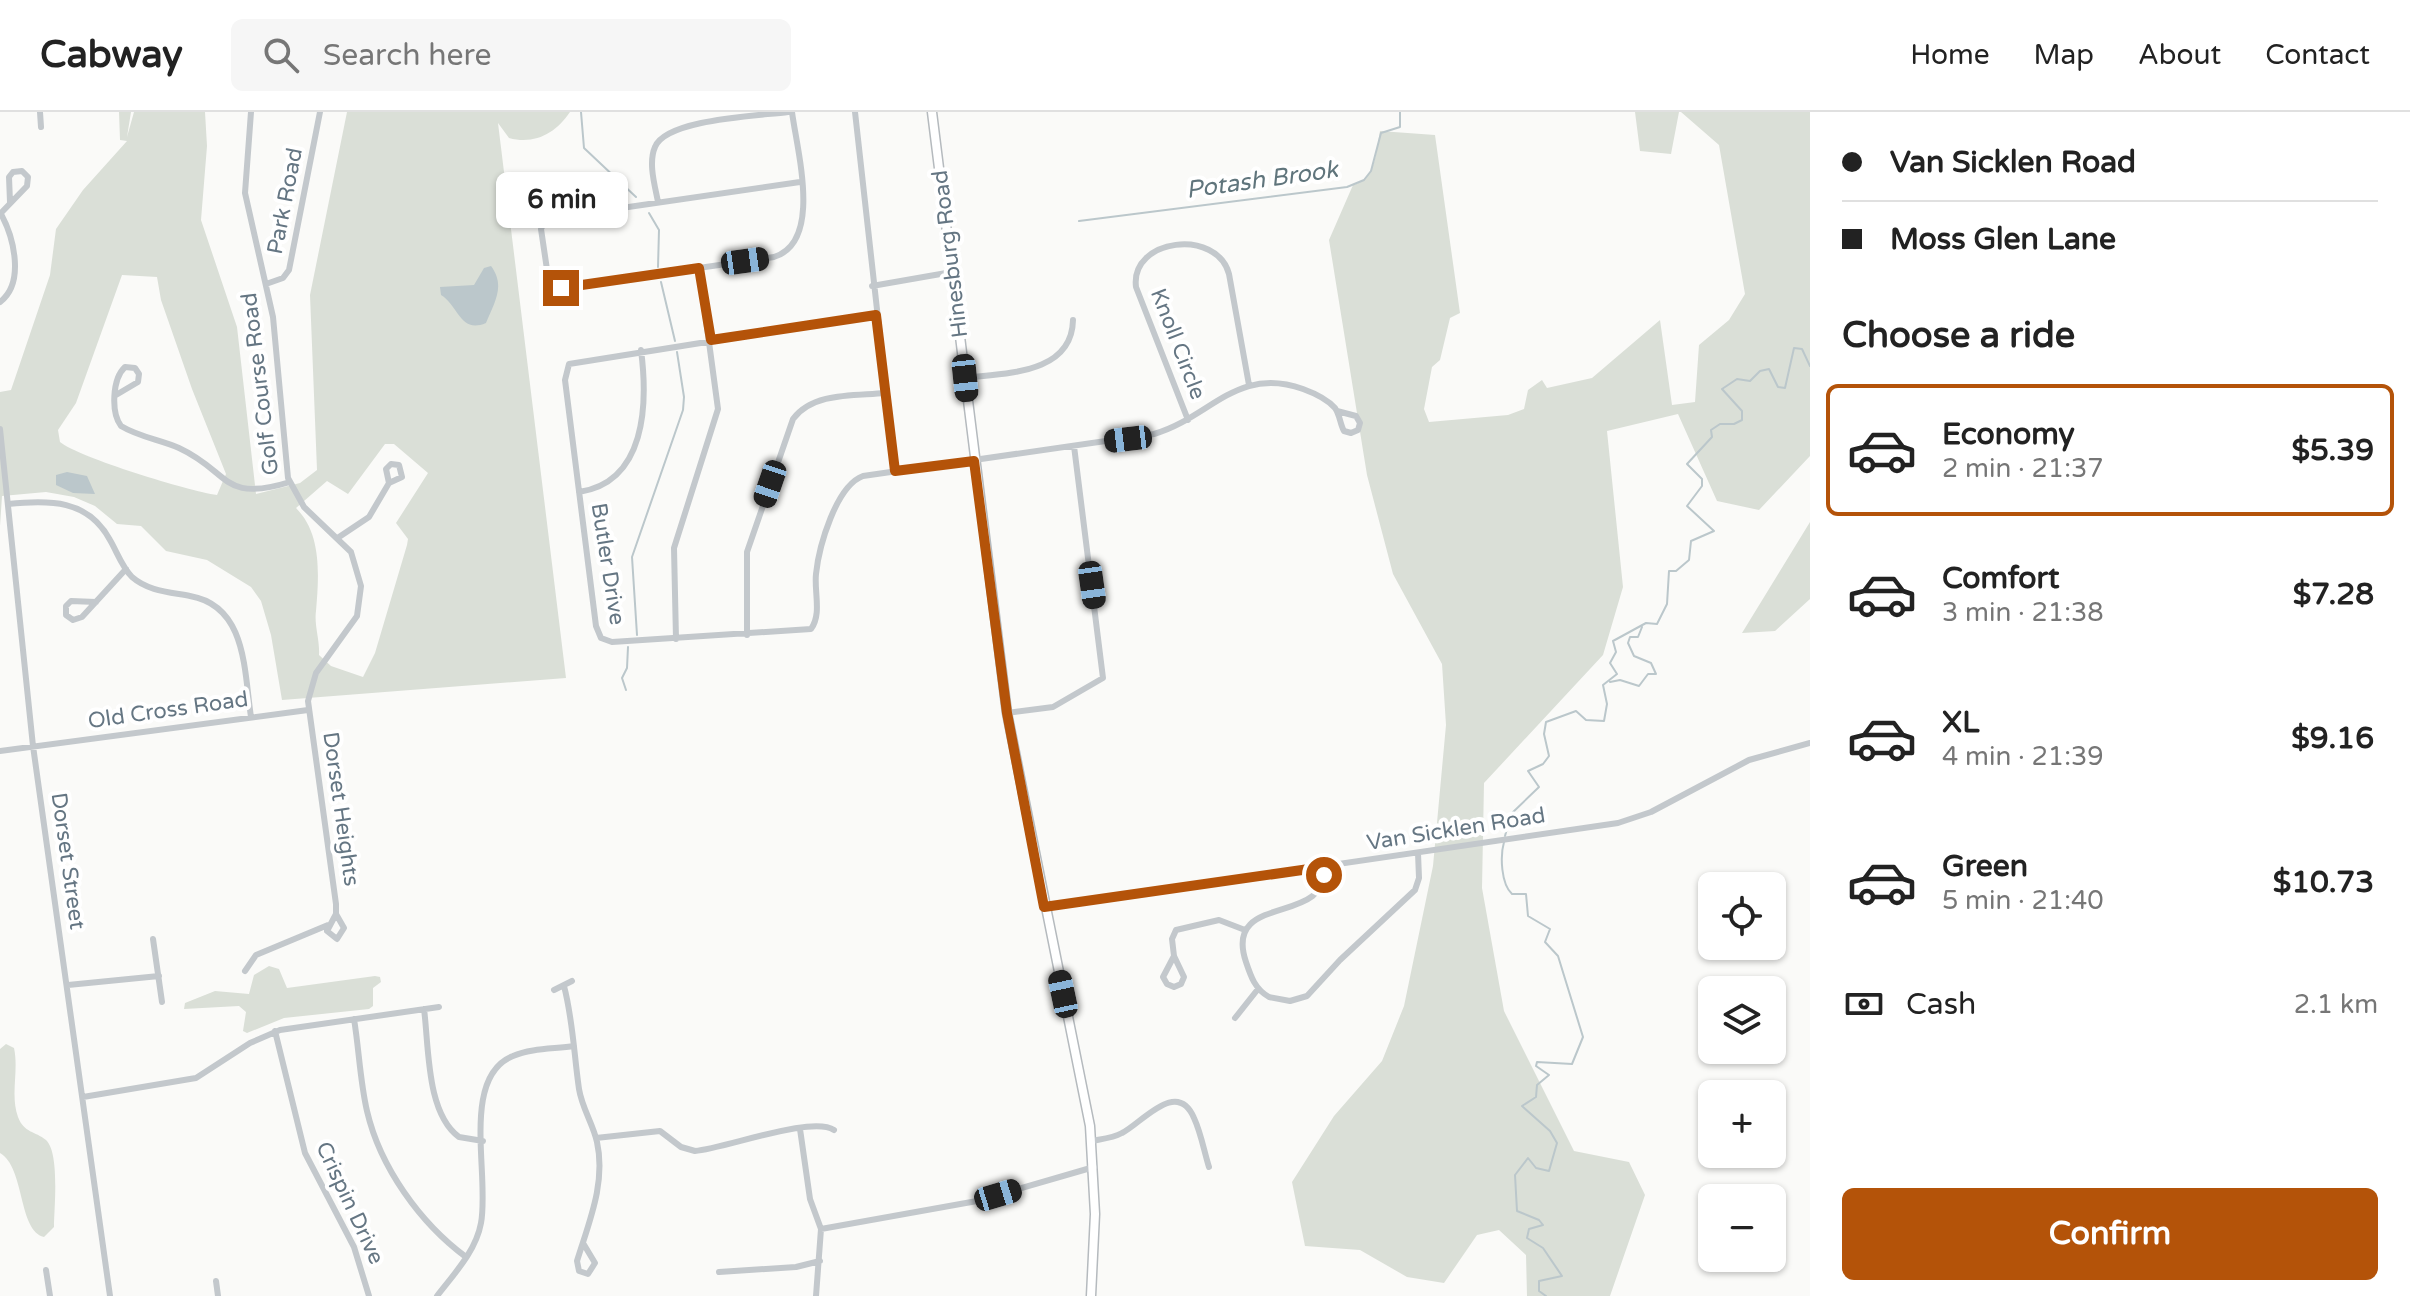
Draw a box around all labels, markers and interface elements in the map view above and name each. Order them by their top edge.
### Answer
search box [231,19,791,91]
text: Cabway [40,32,183,78]
icon: search [259,33,303,77]
text: Search here [323,37,491,74]
text: Home [1910,38,1990,72]
text: Map [2034,38,2094,72]
text: About [2138,38,2221,72]
text: Contact [2265,38,2370,72]
text: Van Sicklen Road [1890,144,2136,181]
street label: Park Road [262,146,308,256]
water label: Potash Brook [1184,155,1342,205]
street label: Hinesburg Road [927,169,973,339]
callout: 6 min [495,172,627,228]
text: 6 min [527,184,597,215]
text: Moss Glen Lane [1890,221,2116,258]
car [720,246,770,276]
route end [543,270,579,306]
street label: Knoll Circle [1145,285,1211,403]
street label: Golf Course Road [236,291,284,477]
text: Choose a ride [1842,314,2075,357]
car [951,353,979,403]
icon: car [1846,414,1918,486]
text: Economy [1942,416,2075,453]
car [1103,424,1153,454]
text: $5.39 [2292,432,2374,469]
text: 2 min · 21:37 [1942,453,2104,484]
car [751,457,789,511]
street label: Butler Drive [586,501,630,627]
icon: car [1846,558,1918,630]
car [1077,560,1107,610]
text: Comfort [1942,560,2060,597]
text: $7.28 [2293,576,2374,613]
text: 3 min · 21:38 [1942,597,2104,628]
street label: Old Cross Road [86,686,250,734]
icon: car [1846,702,1918,774]
text: XL [1942,704,1979,741]
text: $9.16 [2291,720,2374,757]
street label: Dorset Heights [317,730,365,888]
text: 4 min · 21:39 [1942,741,2104,772]
street label: Dorset Street [46,791,90,931]
street label: Van Sicklen Road [1365,802,1547,856]
icon: car [1846,846,1918,918]
text: Green [1942,848,2028,885]
route start [1306,857,1342,893]
text: $10.73 [2273,864,2374,901]
map controls [1698,872,1786,1272]
button: locate [1698,872,1786,960]
text: 5 min · 21:40 [1942,885,2104,916]
car [1046,968,1080,1020]
button: layers [1698,976,1786,1064]
icon: cash [1842,982,1886,1026]
text: Cash [1906,986,1976,1023]
text: 2.1 km [2294,989,2378,1020]
button: + [1698,1080,1786,1168]
street label: Crispin Drive [310,1138,390,1268]
car [972,1177,1024,1213]
button: − [1698,1184,1786,1272]
button: Confirm [1842,1188,2378,1280]

